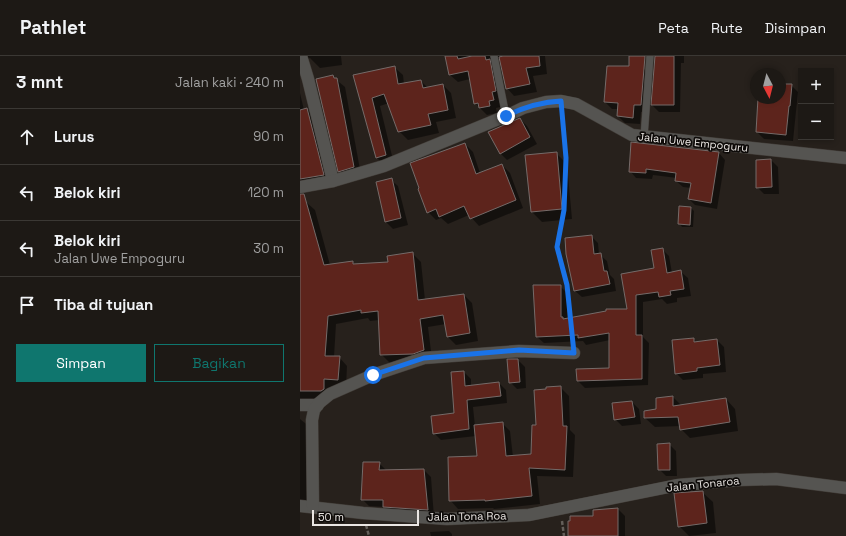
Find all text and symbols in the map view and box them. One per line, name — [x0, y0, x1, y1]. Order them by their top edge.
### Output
text: Pathlet — [20, 15, 86, 40]
text: Peta — [658, 19, 689, 37]
text: Rute — [711, 19, 743, 37]
text: Disimpan — [765, 19, 826, 37]
north arrow — [750, 68, 786, 104]
map controls — [798, 68, 834, 140]
button: + — [798, 68, 834, 104]
text: 3 mnt — [16, 71, 63, 93]
text: Jalan kaki · 240 m — [175, 74, 284, 91]
button: − — [798, 104, 834, 140]
route end — [497, 107, 515, 125]
icon: ahead — [16, 126, 38, 148]
text: Lurus — [54, 127, 94, 146]
text: 90 m — [253, 128, 284, 145]
street label: Jalan Uwe Empoguru — [637, 129, 749, 155]
icon: left — [16, 182, 38, 204]
text: Belok kiri — [54, 183, 120, 202]
text: 120 m — [248, 184, 284, 201]
text: Belok kiri — [54, 231, 120, 250]
icon: left — [16, 238, 38, 260]
text: 30 m — [253, 240, 284, 257]
text: Jalan Uwe Empoguru — [54, 250, 185, 267]
icon: arrive — [16, 294, 38, 316]
text: Tiba di tujuan — [54, 295, 153, 314]
button: Simpan — [16, 344, 146, 382]
button: Bagikan — [154, 344, 284, 382]
route start — [364, 366, 382, 384]
street label: Jalan Tonaroa — [666, 473, 741, 495]
scale bar — [312, 508, 419, 527]
street label: Jalan Tona Roa — [427, 508, 507, 524]
text: 50 m — [318, 510, 344, 524]

